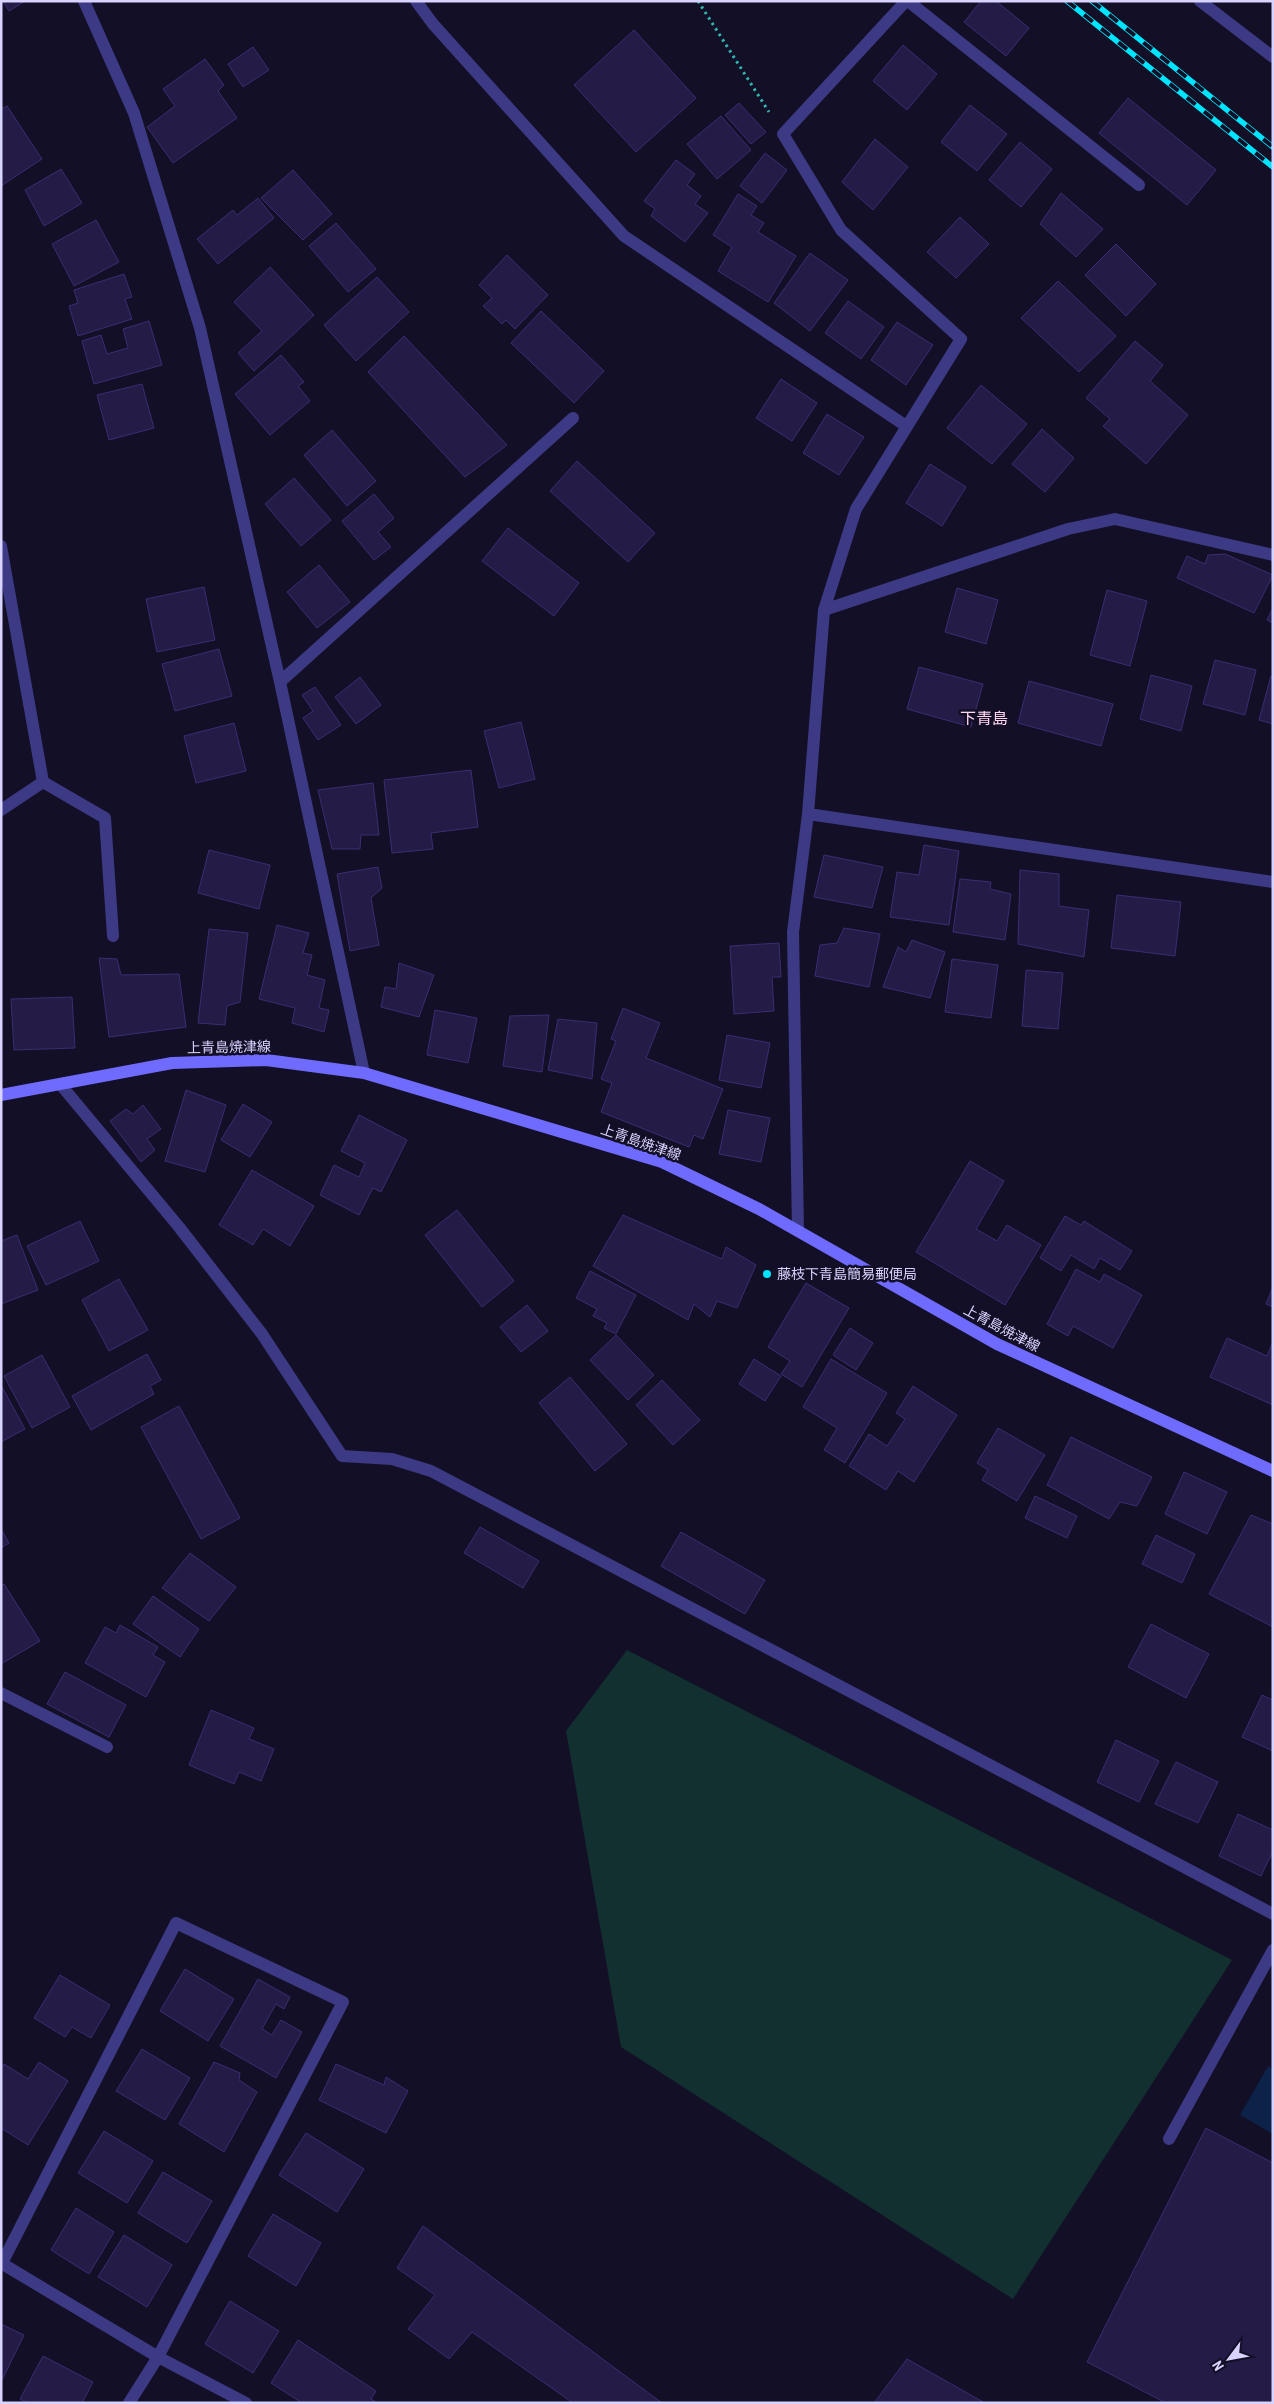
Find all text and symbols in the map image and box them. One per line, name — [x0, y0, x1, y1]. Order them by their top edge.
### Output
district label: 下青島 — [960, 709, 1008, 728]
street label: 上青島焼津線 — [187, 1038, 271, 1056]
street label: 上青島焼津線 — [599, 1121, 683, 1163]
place label: 藤枝下青島簡易郵便局 — [777, 1266, 917, 1282]
marker: 藤枝下青島簡易郵便局 — [761, 1268, 773, 1280]
street label: 上青島焼津線 — [961, 1301, 1043, 1355]
north arrow — [1204, 2334, 1254, 2384]
text: N — [1209, 2358, 1227, 2374]

